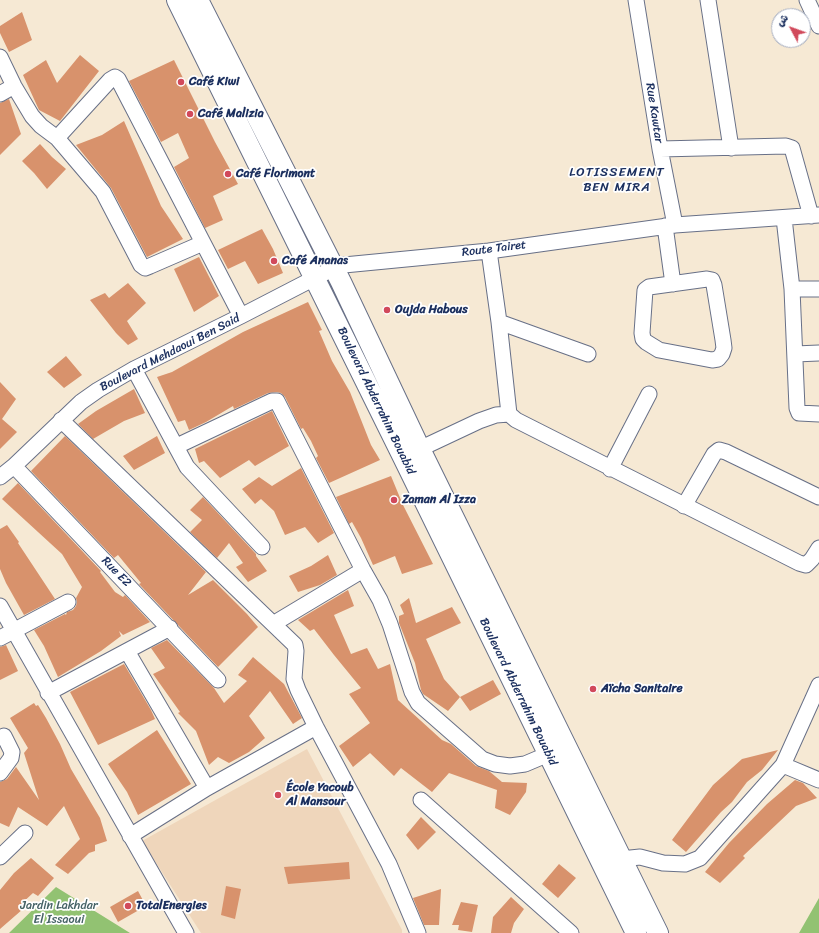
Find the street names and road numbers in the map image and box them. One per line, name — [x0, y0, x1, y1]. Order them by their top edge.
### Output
street label: Rue Kawtar — [642, 82, 666, 144]
street label: Route Tairet — [461, 238, 527, 260]
street label: Boulevard Mehdaoui Ben Said — [98, 311, 242, 395]
street label: Boulevard Abderrahim Bouabid — [334, 325, 418, 477]
street label: Rue E2 — [98, 554, 134, 590]
street label: Boulevard Abderrahim Bouabid — [476, 616, 560, 768]

